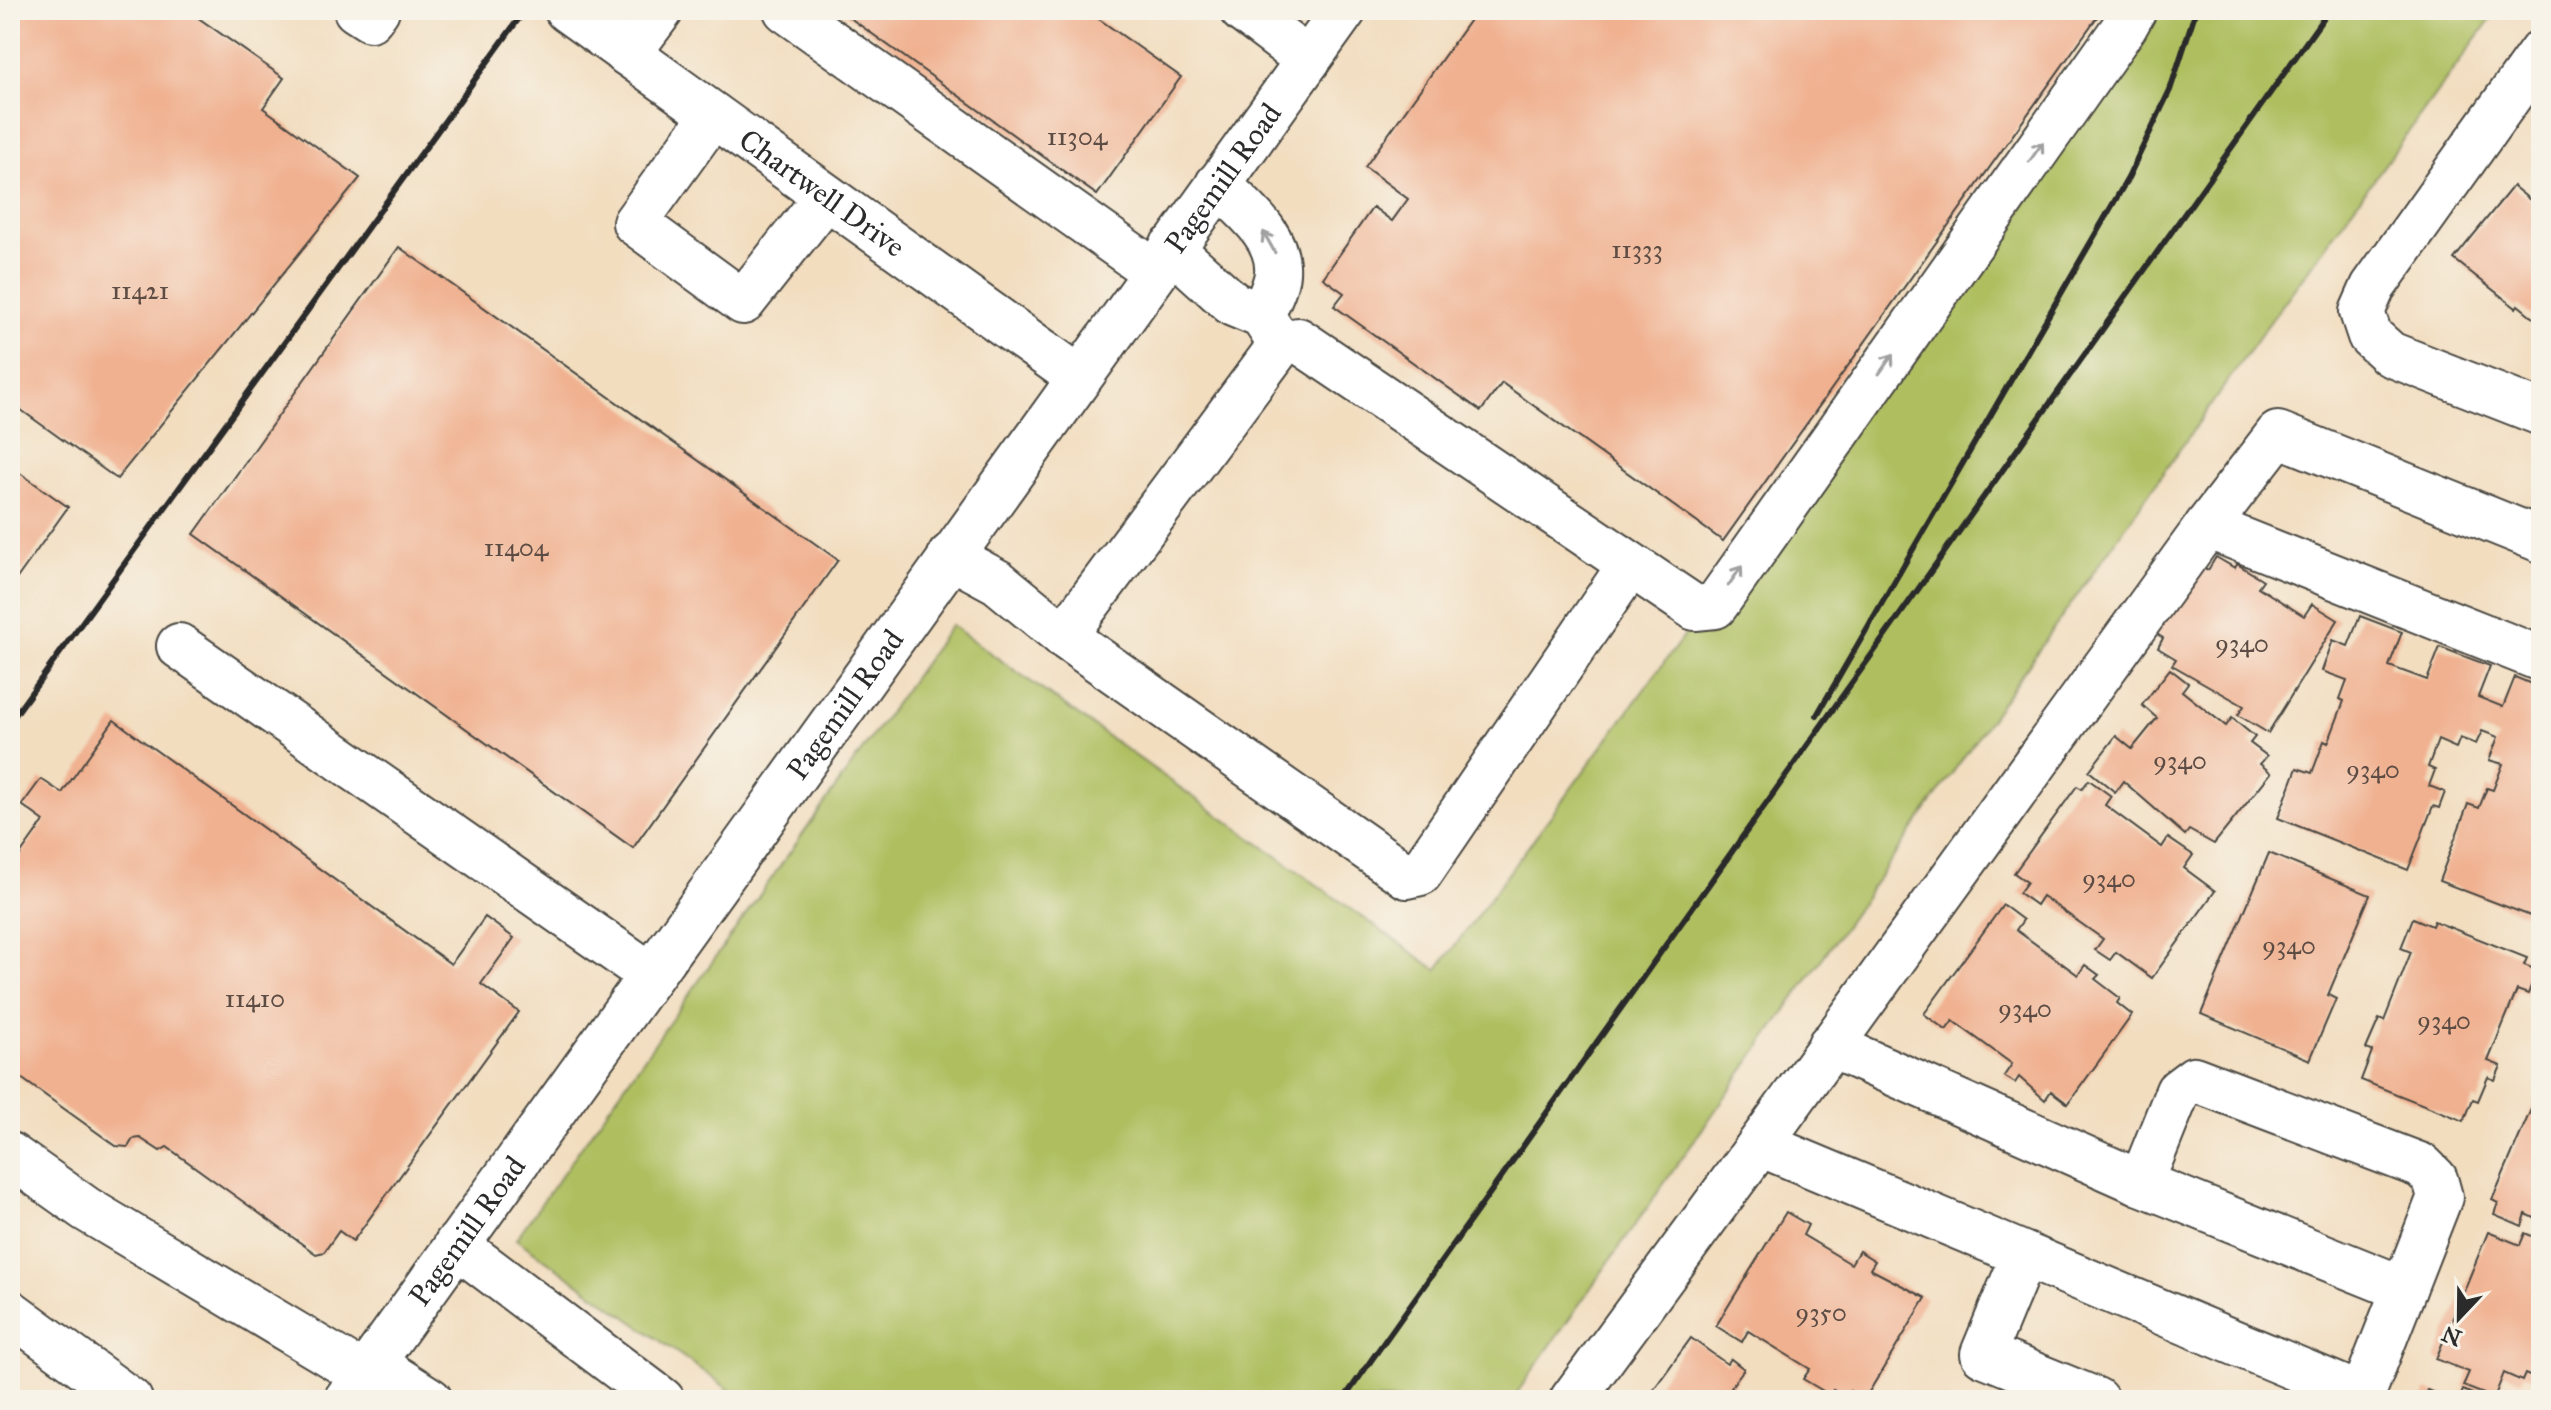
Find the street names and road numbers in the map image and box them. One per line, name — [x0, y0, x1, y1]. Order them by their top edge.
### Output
street label: Pagemill Road — [1157, 96, 1289, 260]
street label: Chartwell Drive — [732, 121, 912, 265]
street label: Pagemill Road — [779, 623, 911, 787]
street label: Pagemill Road — [401, 1149, 533, 1313]

